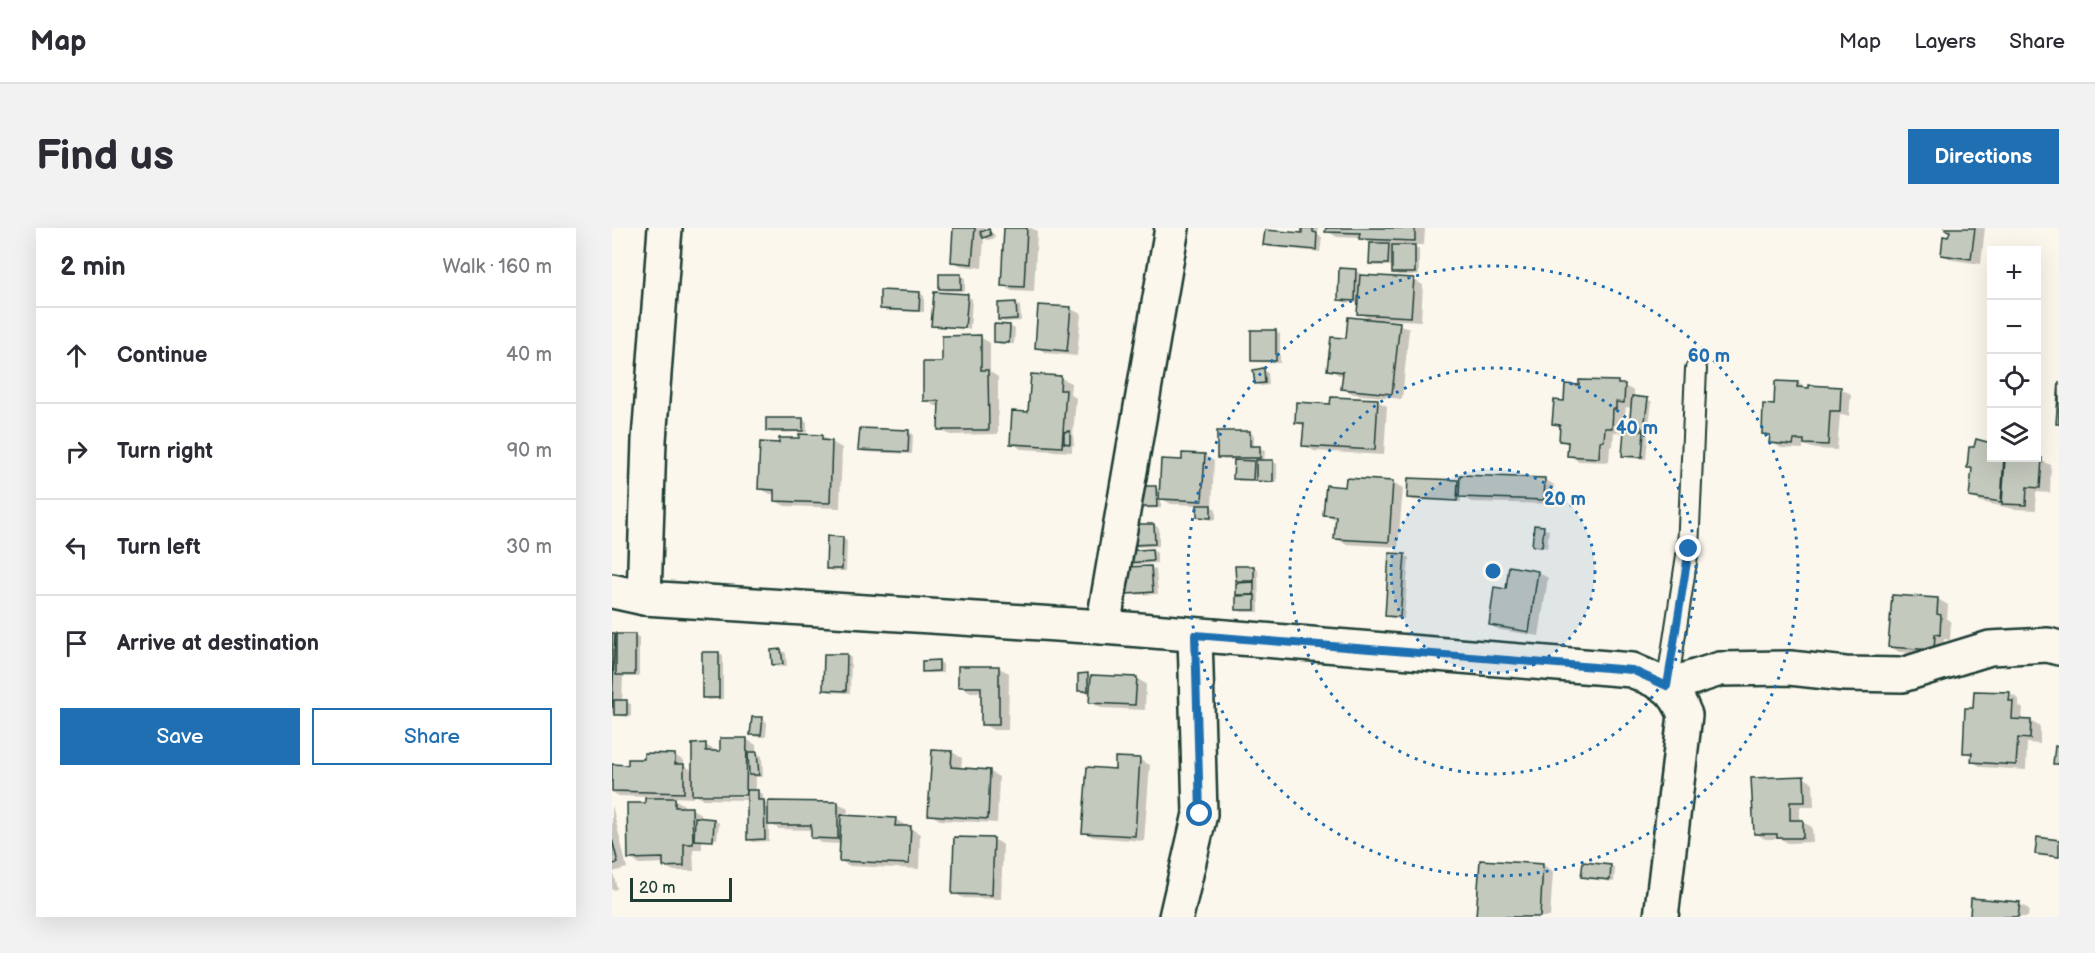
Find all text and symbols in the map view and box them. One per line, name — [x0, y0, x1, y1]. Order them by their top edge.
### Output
text: Map — [30, 25, 86, 58]
text: Map — [1839, 29, 1881, 54]
text: Layers — [1914, 29, 1976, 54]
text: Share — [2009, 29, 2065, 54]
button: Directions — [1908, 129, 2059, 184]
text: Find us — [36, 131, 174, 182]
map controls — [1987, 246, 2041, 462]
button: + — [1987, 246, 2041, 300]
text: 2 min — [60, 252, 126, 283]
text: Walk · 160 m — [443, 255, 552, 279]
button: − — [1987, 300, 2041, 354]
icon: ahead — [60, 339, 93, 372]
text: Continue — [117, 342, 207, 369]
text: 40 m — [506, 343, 552, 367]
text: 60 m — [1688, 346, 1730, 367]
button: locate — [1987, 354, 2041, 408]
button: layers — [1987, 408, 2041, 462]
text: 40 m — [1616, 418, 1658, 439]
icon: right — [60, 435, 93, 468]
text: Turn right — [117, 438, 213, 465]
text: 90 m — [507, 439, 552, 463]
text: 20 m — [1544, 489, 1586, 510]
icon: left — [60, 531, 93, 564]
text: Turn left — [117, 534, 201, 561]
text: 30 m — [506, 535, 552, 559]
route end — [1675, 535, 1701, 561]
centre of rings — [1483, 561, 1503, 581]
icon: arrive — [60, 627, 93, 660]
text: Arrive at destination — [117, 630, 319, 657]
button: Save — [60, 708, 300, 765]
button: Share — [312, 708, 552, 765]
route start — [1186, 800, 1212, 826]
scale bar — [630, 875, 732, 902]
text: 20 m — [639, 879, 675, 898]

